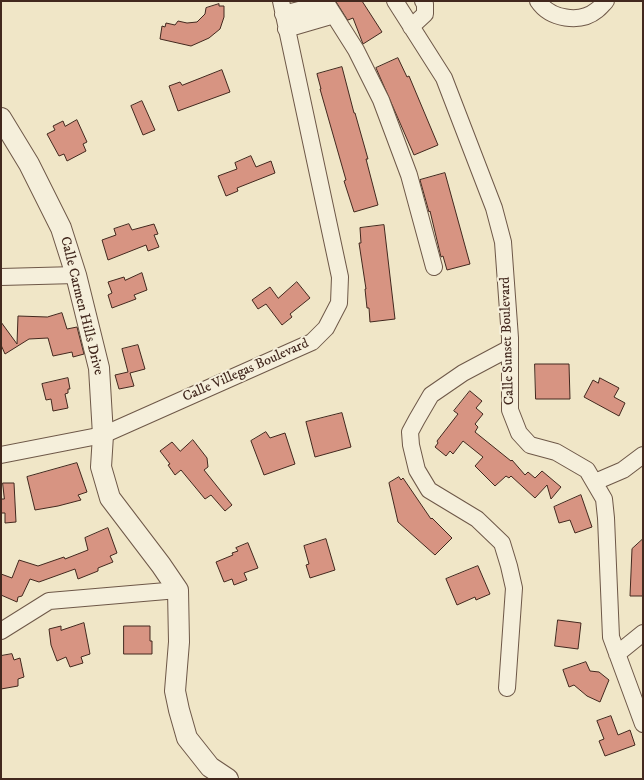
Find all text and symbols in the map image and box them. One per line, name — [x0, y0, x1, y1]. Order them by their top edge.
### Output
street label: Calle Carmen Hills Drive — [56, 235, 106, 377]
street label: Calle Sunset Boulevard — [497, 277, 519, 405]
street label: Calle Villegas Boulevard — [180, 336, 312, 406]

